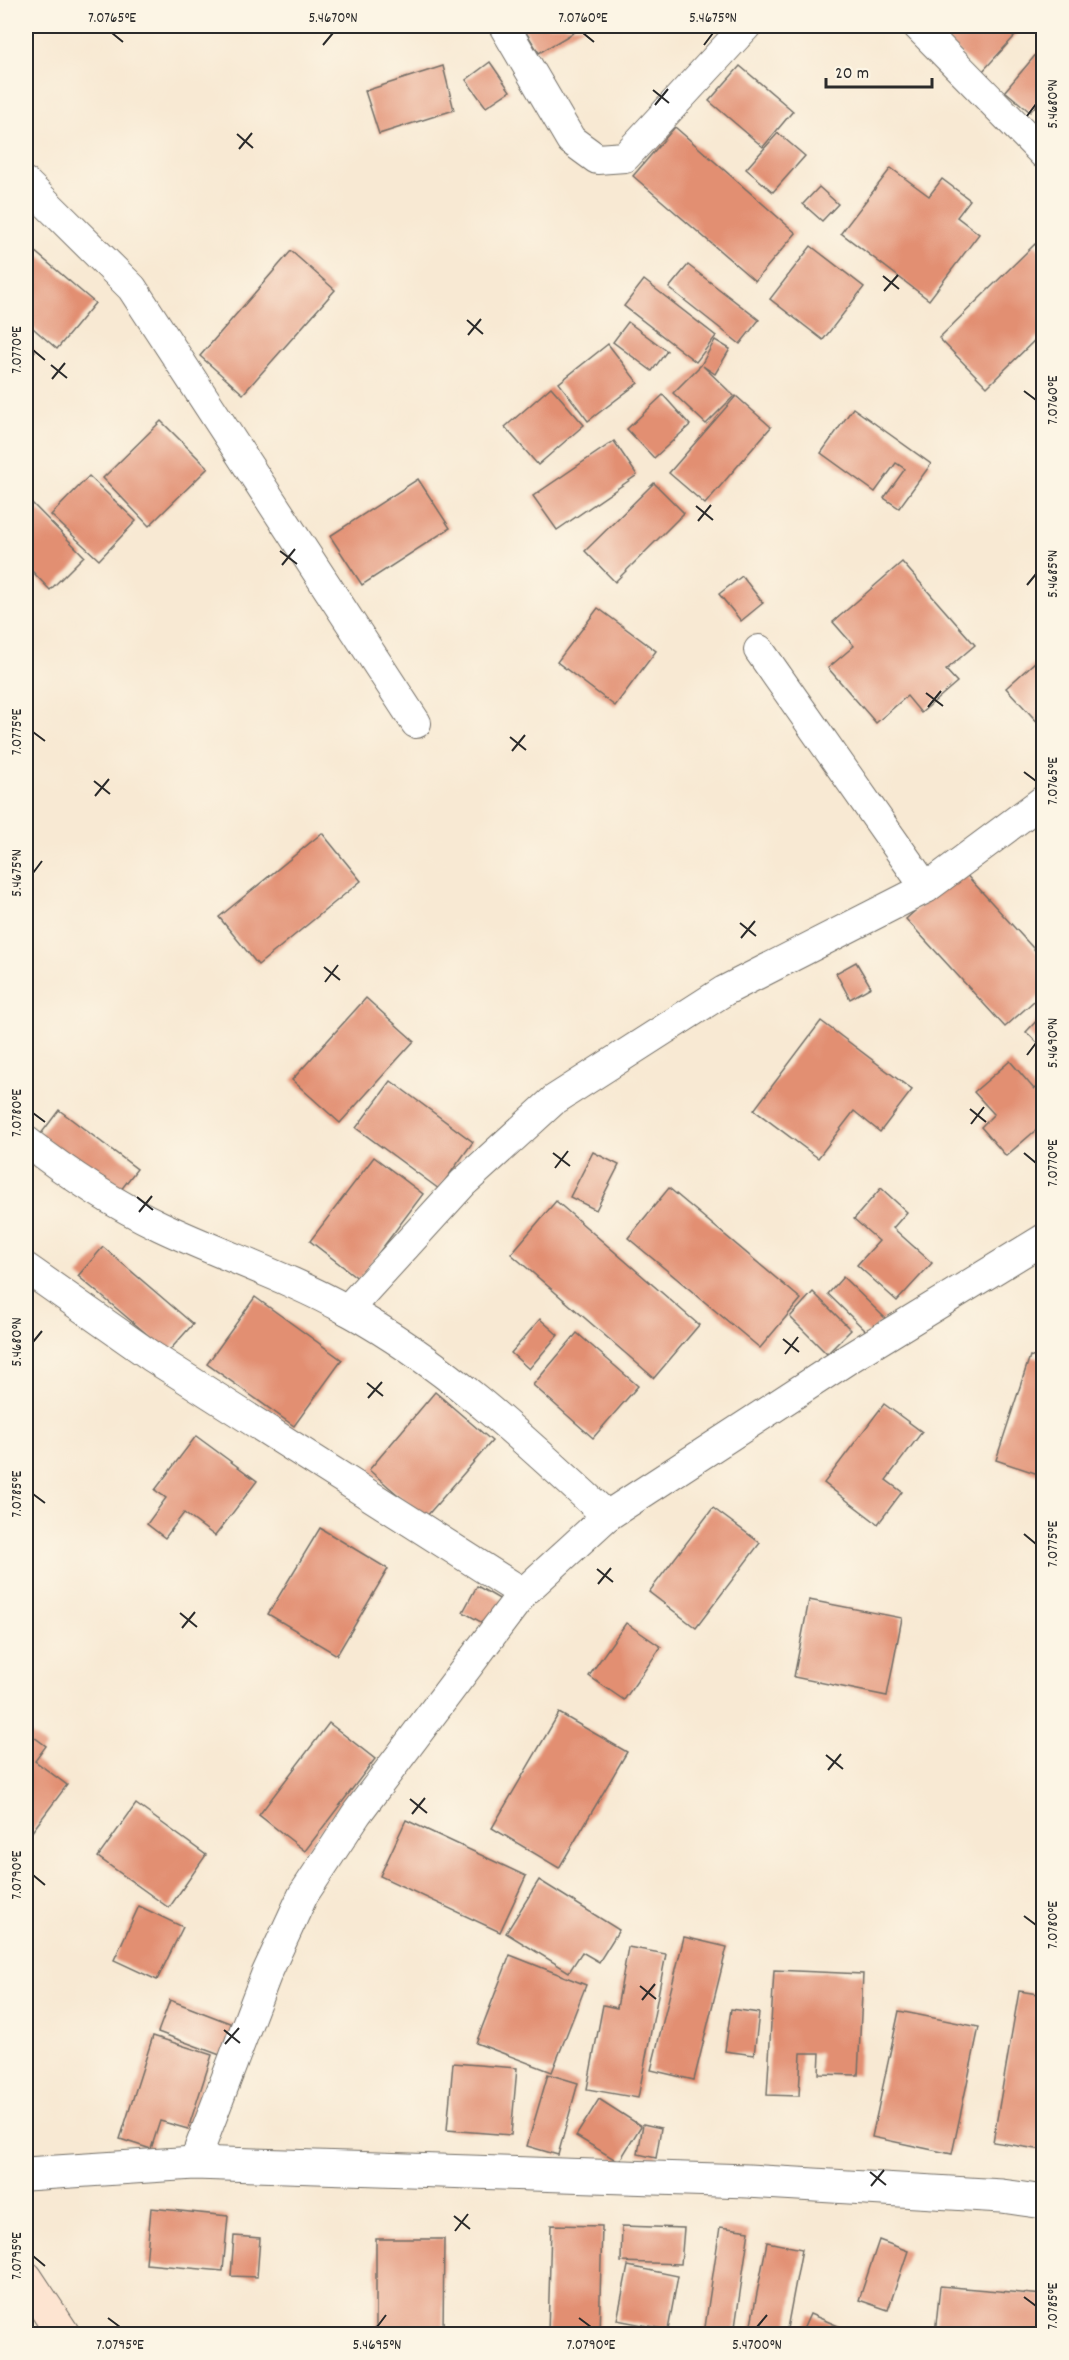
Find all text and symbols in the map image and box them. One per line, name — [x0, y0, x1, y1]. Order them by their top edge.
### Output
text: 7.0765°E — [88, 8, 136, 30]
text: 5.4670°N — [308, 8, 358, 30]
text: 7.0760°E — [558, 8, 608, 30]
text: 5.4675°N — [689, 8, 737, 30]
scale bar — [826, 51, 932, 89]
text: 20 m — [835, 62, 869, 87]
text: 5.4680°N — [1043, 79, 1065, 129]
text: 7.0770°E — [7, 326, 29, 374]
text: 7.0760°E — [1043, 375, 1065, 425]
text: 5.4685°N — [1043, 550, 1065, 598]
text: 7.0775°E — [7, 709, 29, 755]
text: 7.0765°E — [1043, 757, 1065, 805]
text: 5.4675°N — [7, 849, 29, 897]
text: 5.4690°N — [1043, 1018, 1065, 1068]
text: 7.0780°E — [7, 1089, 29, 1137]
text: 7.0770°E — [1043, 1139, 1065, 1187]
text: 5.4680°N — [7, 1317, 29, 1367]
text: 7.0785°E — [7, 1470, 29, 1517]
text: 7.0775°E — [1043, 1521, 1065, 1567]
text: 7.0790°E — [7, 1850, 29, 1899]
text: 7.0780°E — [1043, 1901, 1065, 1949]
text: 7.0795°E — [7, 2232, 29, 2280]
text: 7.0785°E — [1043, 2282, 1065, 2329]
text: 7.0795°E — [96, 2335, 144, 2357]
text: 5.4695°N — [352, 2335, 402, 2357]
text: 7.0790°E — [567, 2335, 616, 2357]
text: 5.4700°N — [732, 2335, 782, 2357]

